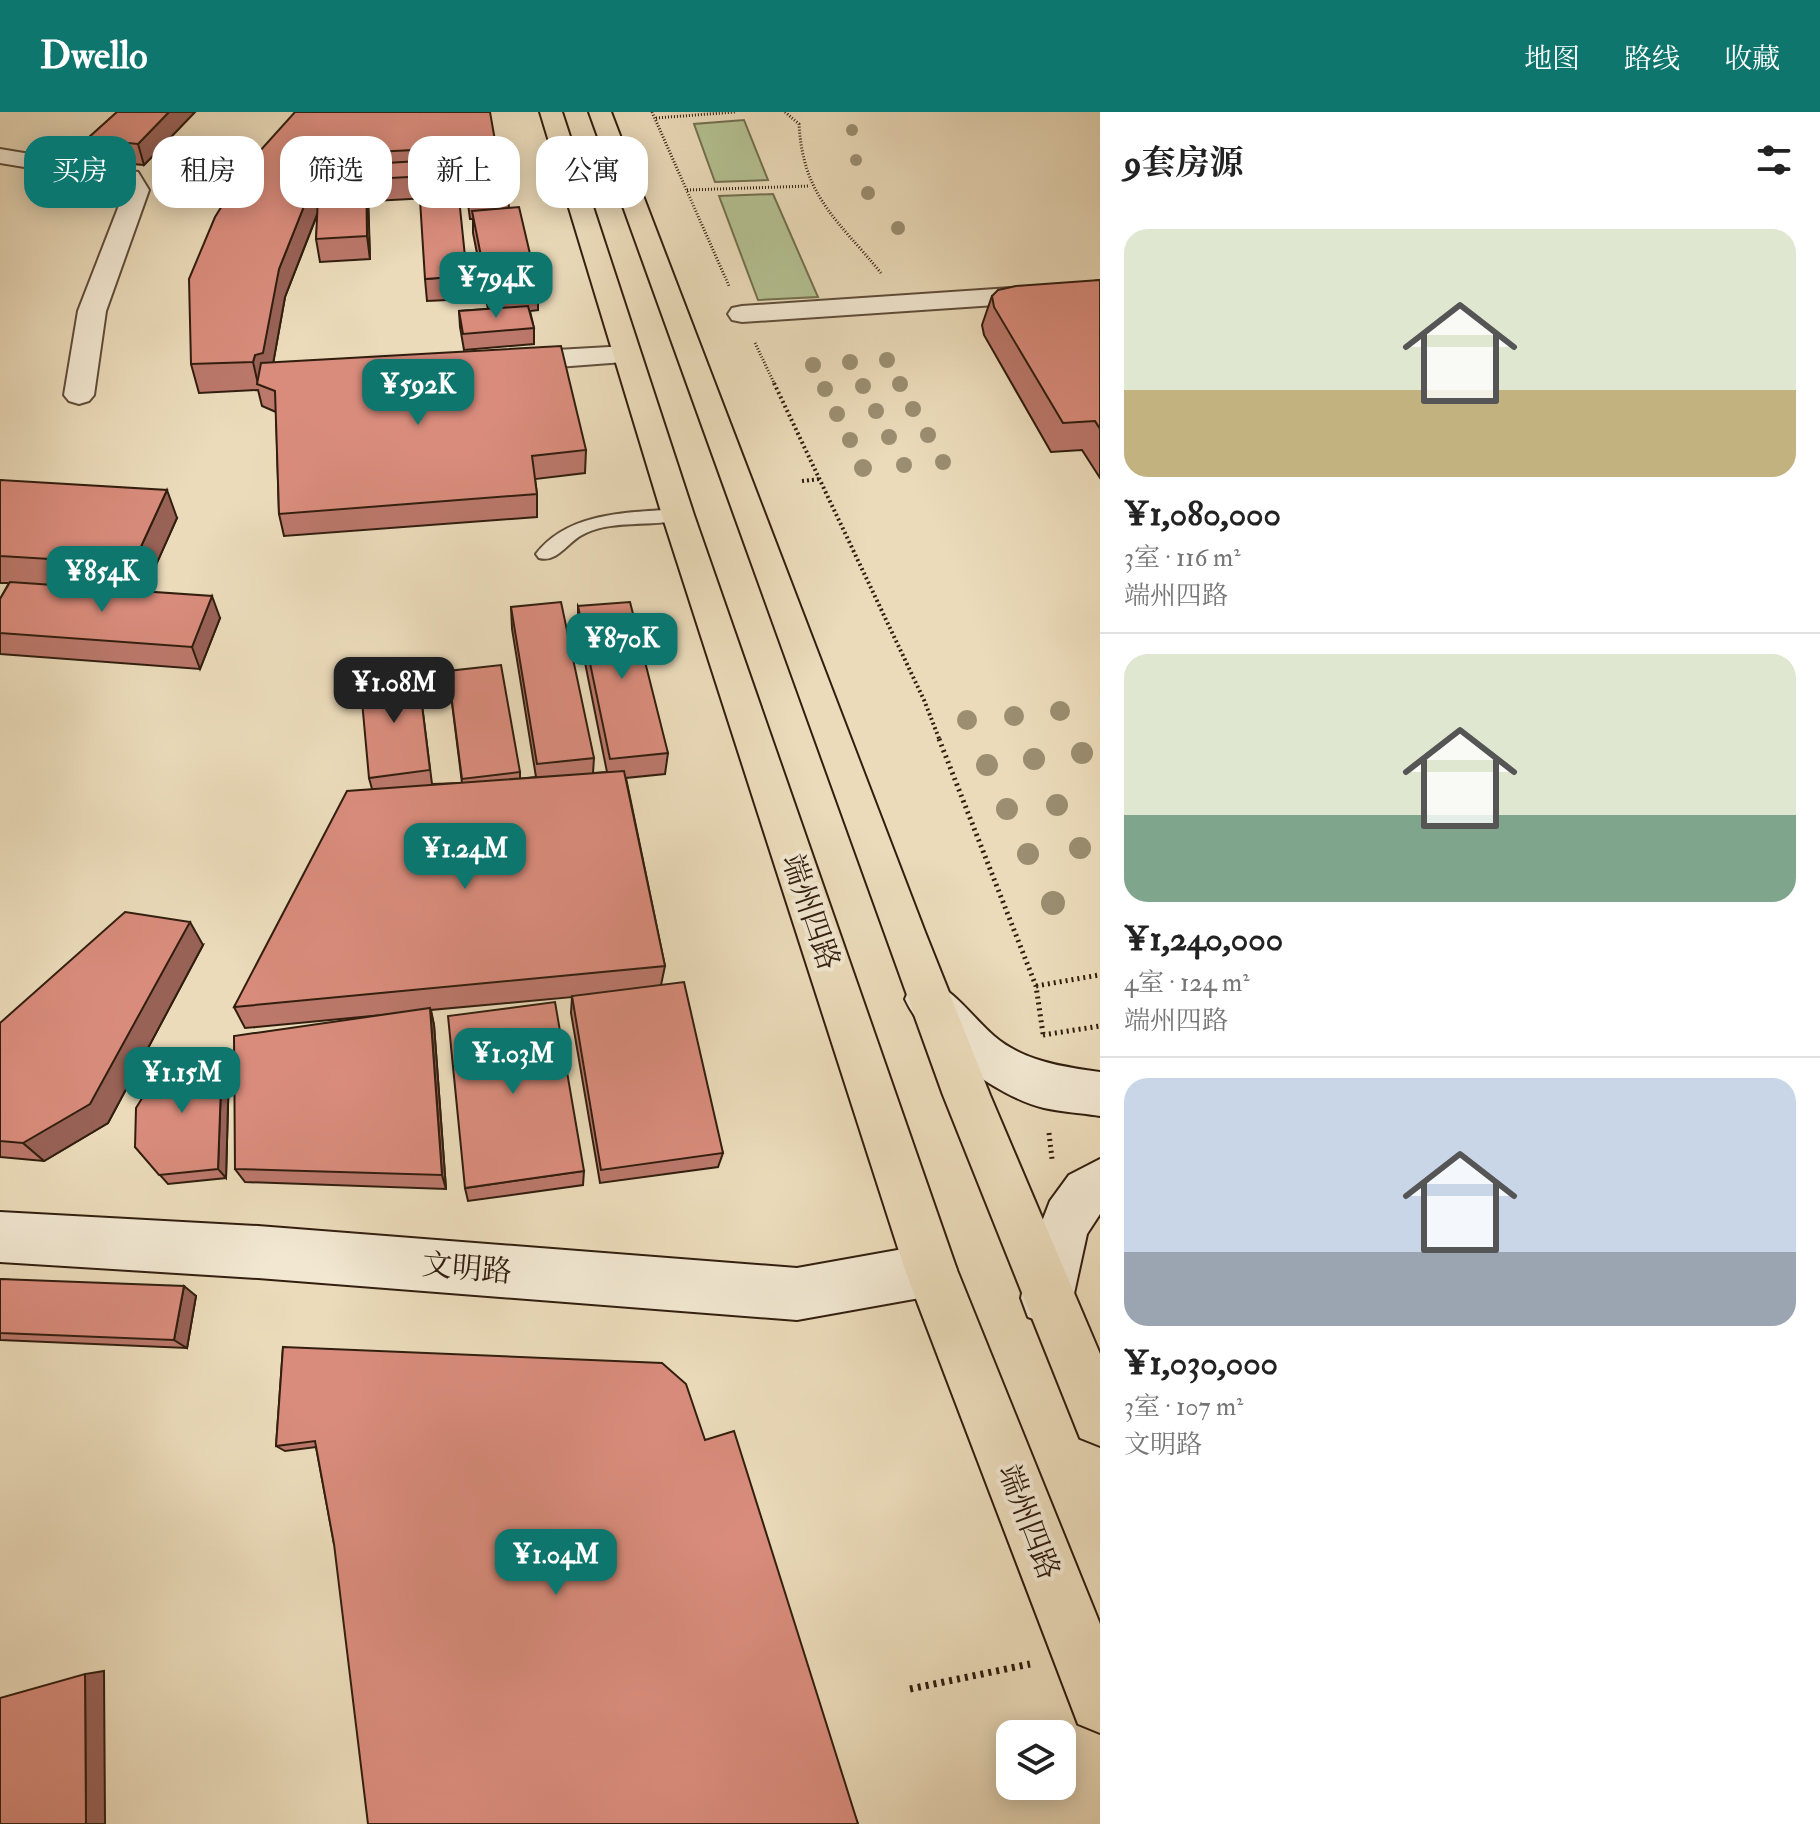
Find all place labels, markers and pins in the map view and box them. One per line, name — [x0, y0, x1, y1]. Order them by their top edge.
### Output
pin: ¥794K — [440, 252, 552, 320]
pin: ¥592K — [362, 359, 474, 427]
pin: ¥854K — [46, 546, 158, 614]
pin: ¥870K — [566, 613, 678, 681]
pin: ¥1.08M — [329, 657, 459, 725]
pin: ¥1.24M — [400, 823, 530, 891]
pin: ¥1.03M — [448, 1028, 578, 1096]
pin: ¥1.15M — [117, 1047, 247, 1115]
pin: ¥1.04M — [491, 1529, 621, 1597]

